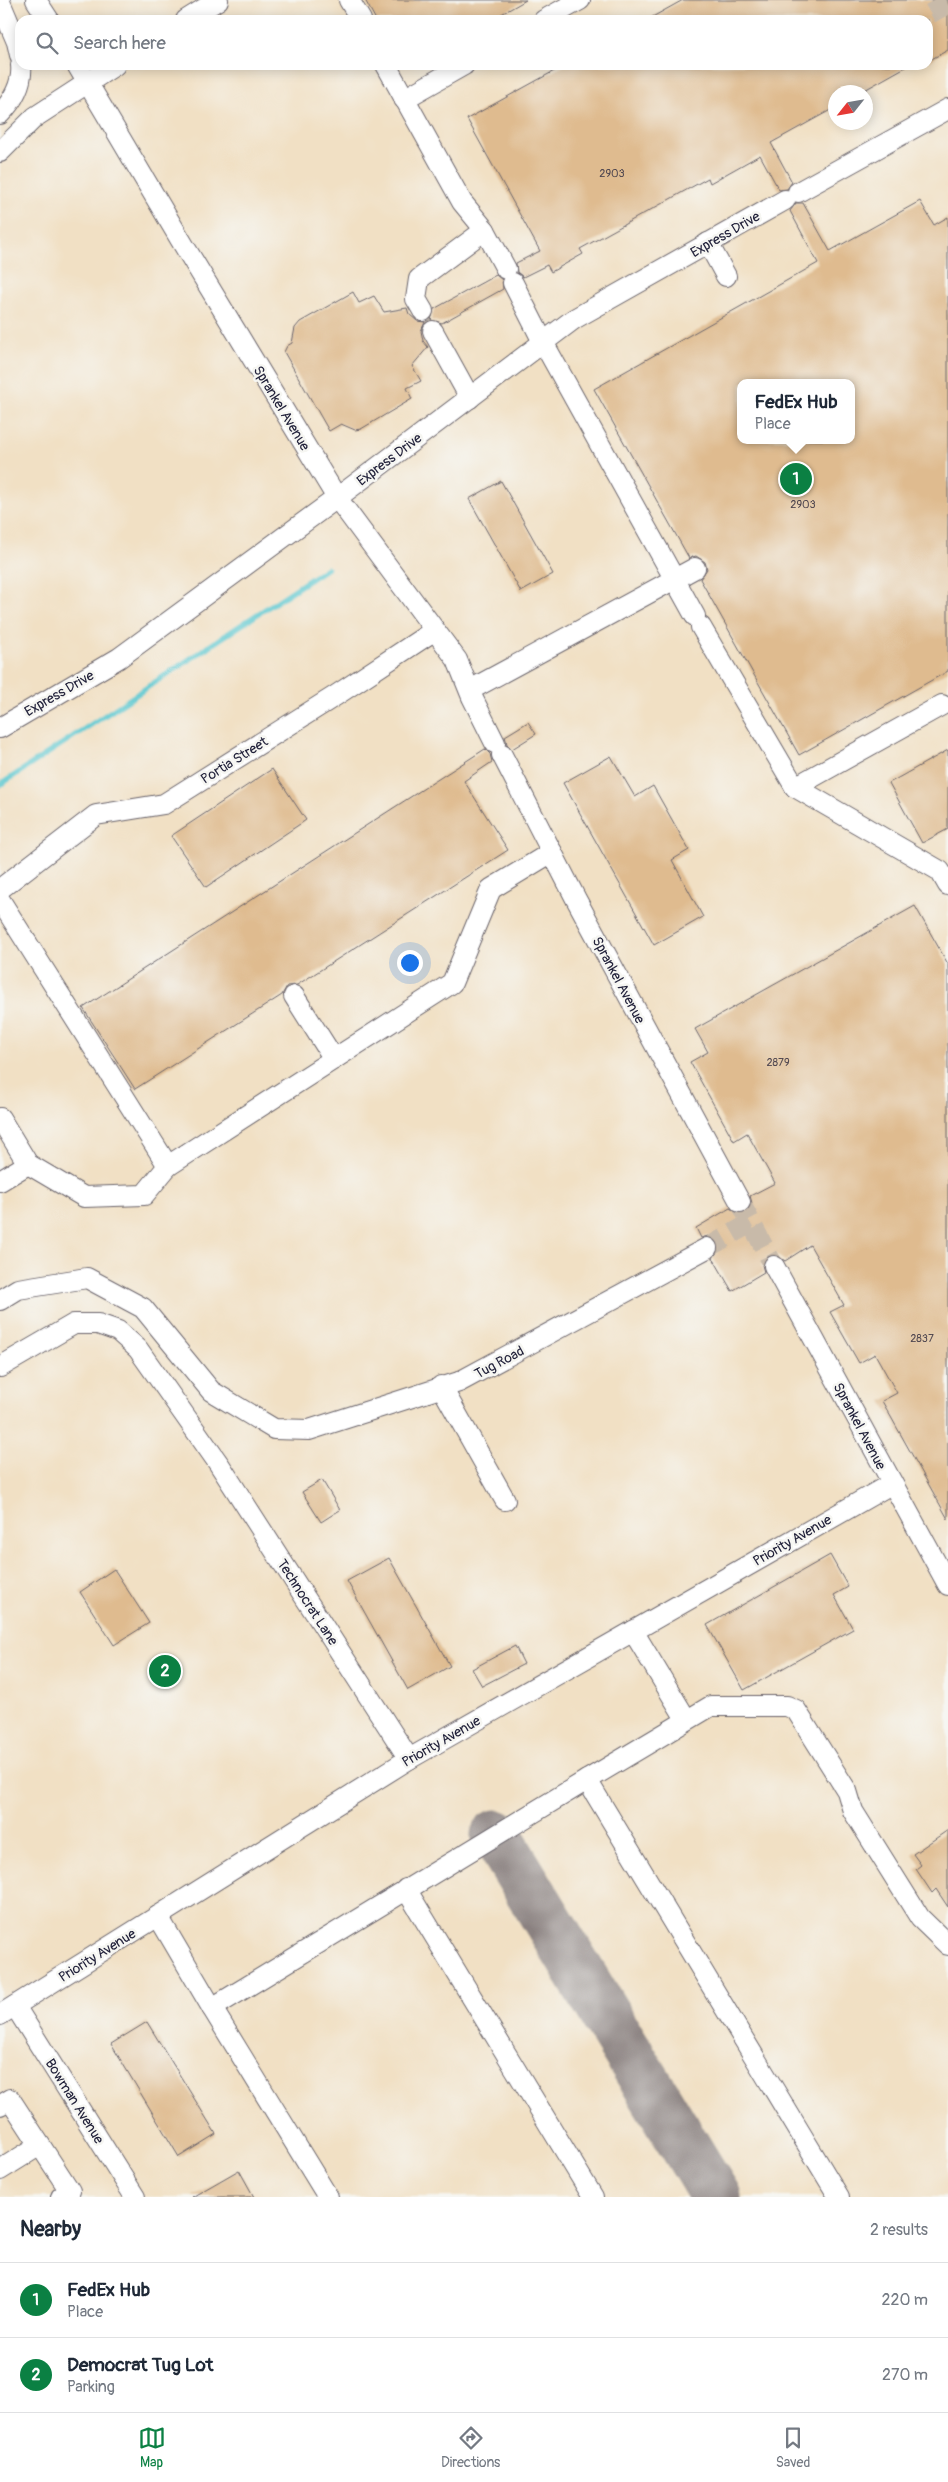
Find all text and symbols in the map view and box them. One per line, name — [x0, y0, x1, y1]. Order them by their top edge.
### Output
search box — [15, 15, 933, 70]
icon: search — [33, 29, 61, 57]
text: Search here — [73, 31, 166, 55]
north arrow — [828, 85, 873, 130]
house number: 2903 — [599, 167, 625, 180]
street label: Express Drive — [688, 208, 763, 261]
street label: Sprankel Avenue — [250, 363, 314, 454]
popup — [737, 379, 855, 444]
text: FedEx Hub — [754, 390, 838, 414]
text: Place — [754, 414, 791, 434]
street label: Express Drive — [353, 429, 425, 489]
pin: 1 — [780, 460, 812, 498]
house number: 2903 — [790, 498, 816, 511]
street label: Express Drive — [22, 667, 97, 720]
street label: Portia Street — [198, 733, 271, 788]
street label: Sprankel Avenue — [589, 934, 649, 1027]
your location — [397, 950, 423, 976]
house number: 2879 — [766, 1056, 790, 1069]
house number: 2837 — [910, 1332, 934, 1345]
street label: Tug Road — [472, 1342, 527, 1382]
street label: Sprankel Avenue — [830, 1380, 890, 1473]
street label: Priority Avenue — [750, 1511, 835, 1570]
street label: Technocrat Lane — [274, 1556, 342, 1648]
pin: 2 — [149, 1652, 181, 1690]
street label: Priority Avenue — [399, 1712, 484, 1771]
street label: Priority Avenue — [56, 1925, 139, 1986]
street label: Bowman Avenue — [42, 2056, 108, 2147]
text: Nearby — [20, 2216, 81, 2243]
text: 2 results — [870, 2220, 928, 2240]
text: FedEx Hub — [67, 2278, 150, 2302]
text: 1 — [33, 2290, 39, 2310]
text: 220 m — [882, 2290, 928, 2310]
text: Place — [67, 2302, 103, 2322]
text: Democrat Tug Lot — [67, 2353, 213, 2377]
text: 2 — [32, 2365, 40, 2385]
text: 270 m — [882, 2365, 928, 2385]
text: Parking — [67, 2377, 115, 2397]
tab: Map — [138, 2424, 166, 2471]
tab: Directions — [441, 2424, 500, 2471]
tab: Saved — [776, 2424, 810, 2471]

